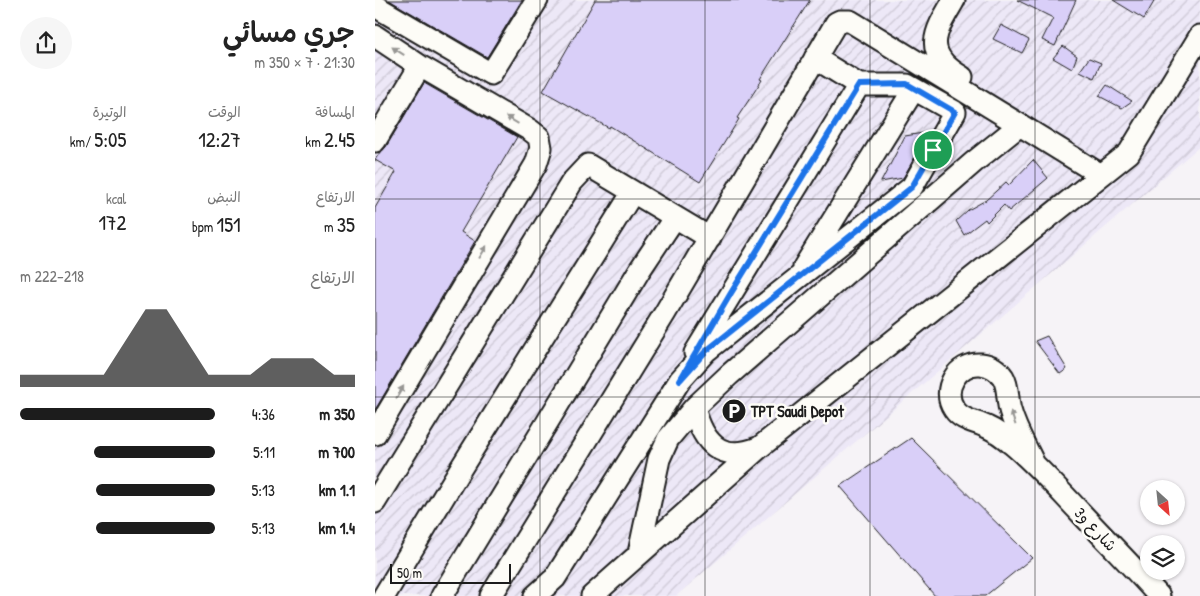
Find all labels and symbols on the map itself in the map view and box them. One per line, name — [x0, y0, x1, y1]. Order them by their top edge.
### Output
one-way arrow — [391, 46, 404, 56]
one-way arrow — [506, 116, 519, 125]
pin — [912, 129, 954, 171]
one-way arrow — [479, 246, 488, 259]
one-way arrow — [396, 384, 404, 399]
parking icon: TPT Saudi Depot — [721, 398, 747, 424]
place label: TPT Saudi Depot — [750, 400, 844, 423]
one-way arrow — [1009, 410, 1017, 425]
north arrow — [1140, 480, 1185, 525]
street label: شارع و3 — [1069, 502, 1122, 557]
scale bar — [390, 561, 511, 584]

